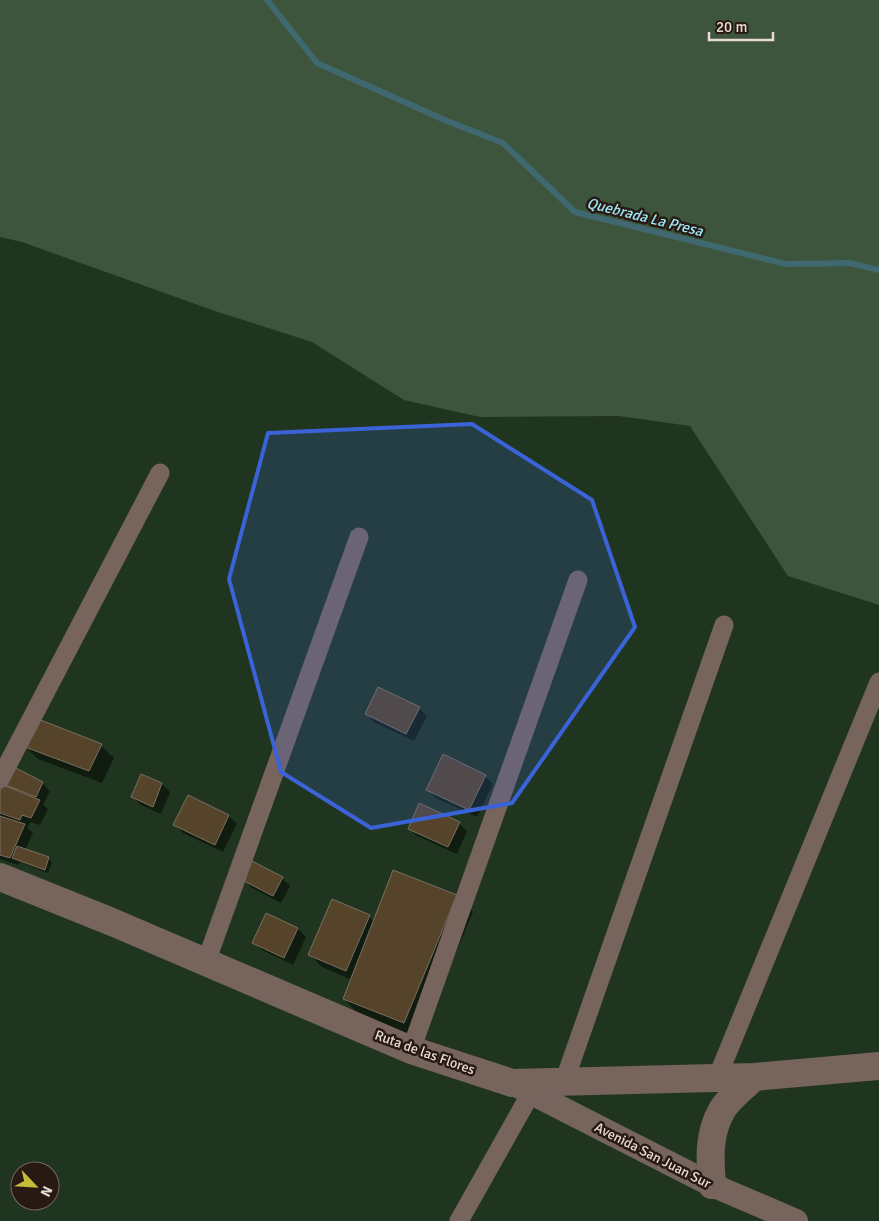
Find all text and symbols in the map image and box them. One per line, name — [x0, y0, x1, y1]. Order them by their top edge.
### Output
scale bar — [709, 10, 773, 42]
text: 20 m — [716, 18, 747, 36]
water label: Quebrada La Presa — [585, 194, 705, 240]
street label: Ruta de las Flores — [372, 1026, 477, 1078]
street label: Avenida San Juan Sur — [592, 1119, 715, 1193]
north arrow — [10, 1161, 60, 1211]
text: N — [37, 1183, 56, 1199]

